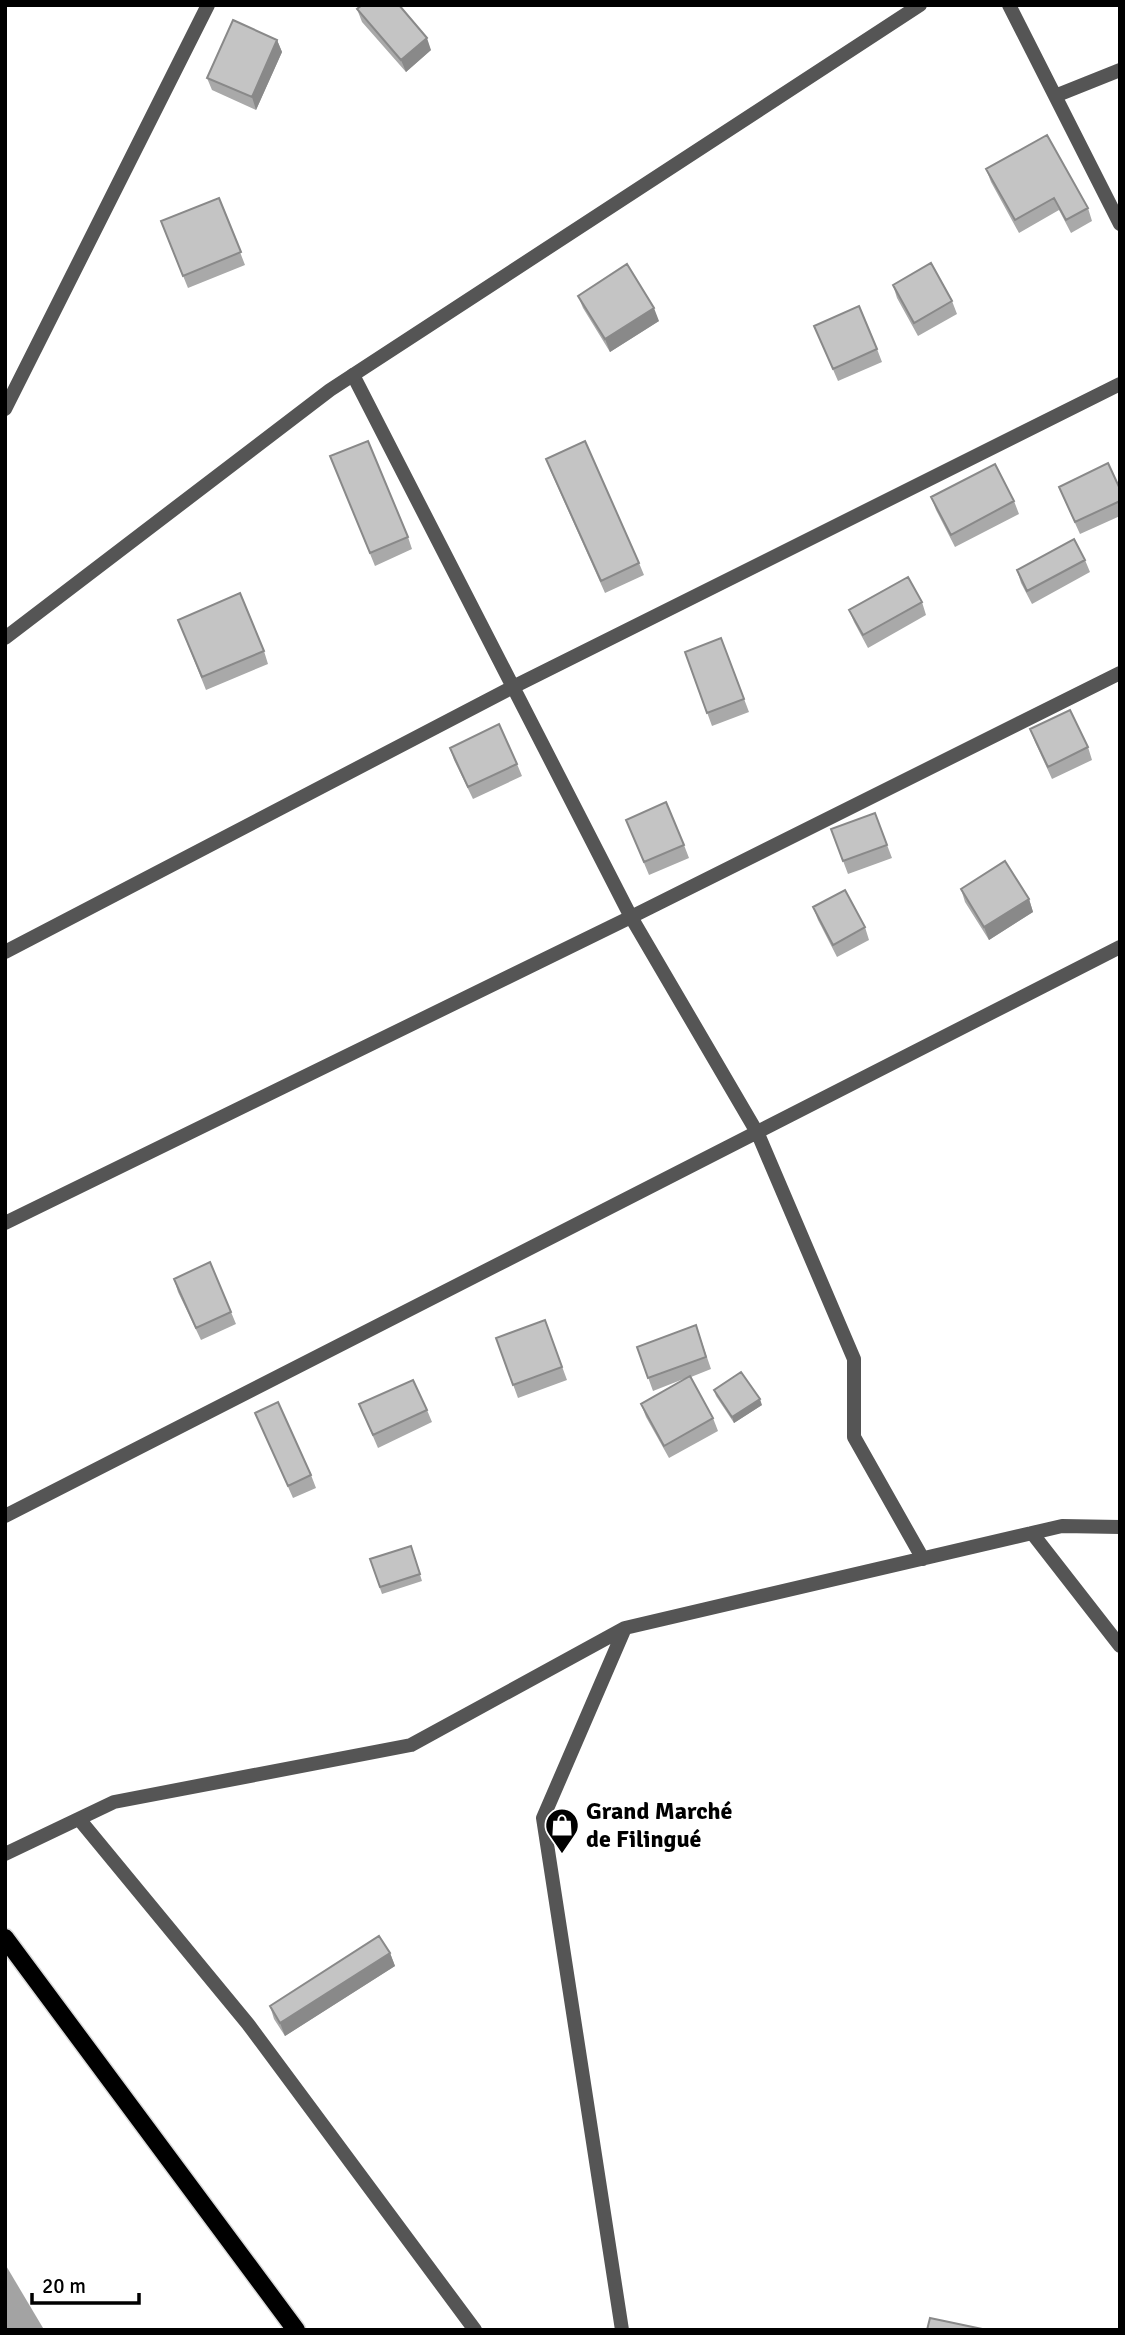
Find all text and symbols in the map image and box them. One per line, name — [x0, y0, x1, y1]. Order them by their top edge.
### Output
place label: Grand Marché de Filingué — [586, 1796, 733, 1854]
shop icon: Grand Marché de Filingué — [543, 1806, 581, 1855]
scale bar — [32, 2262, 138, 2306]
text: 20 m — [42, 2273, 86, 2299]

